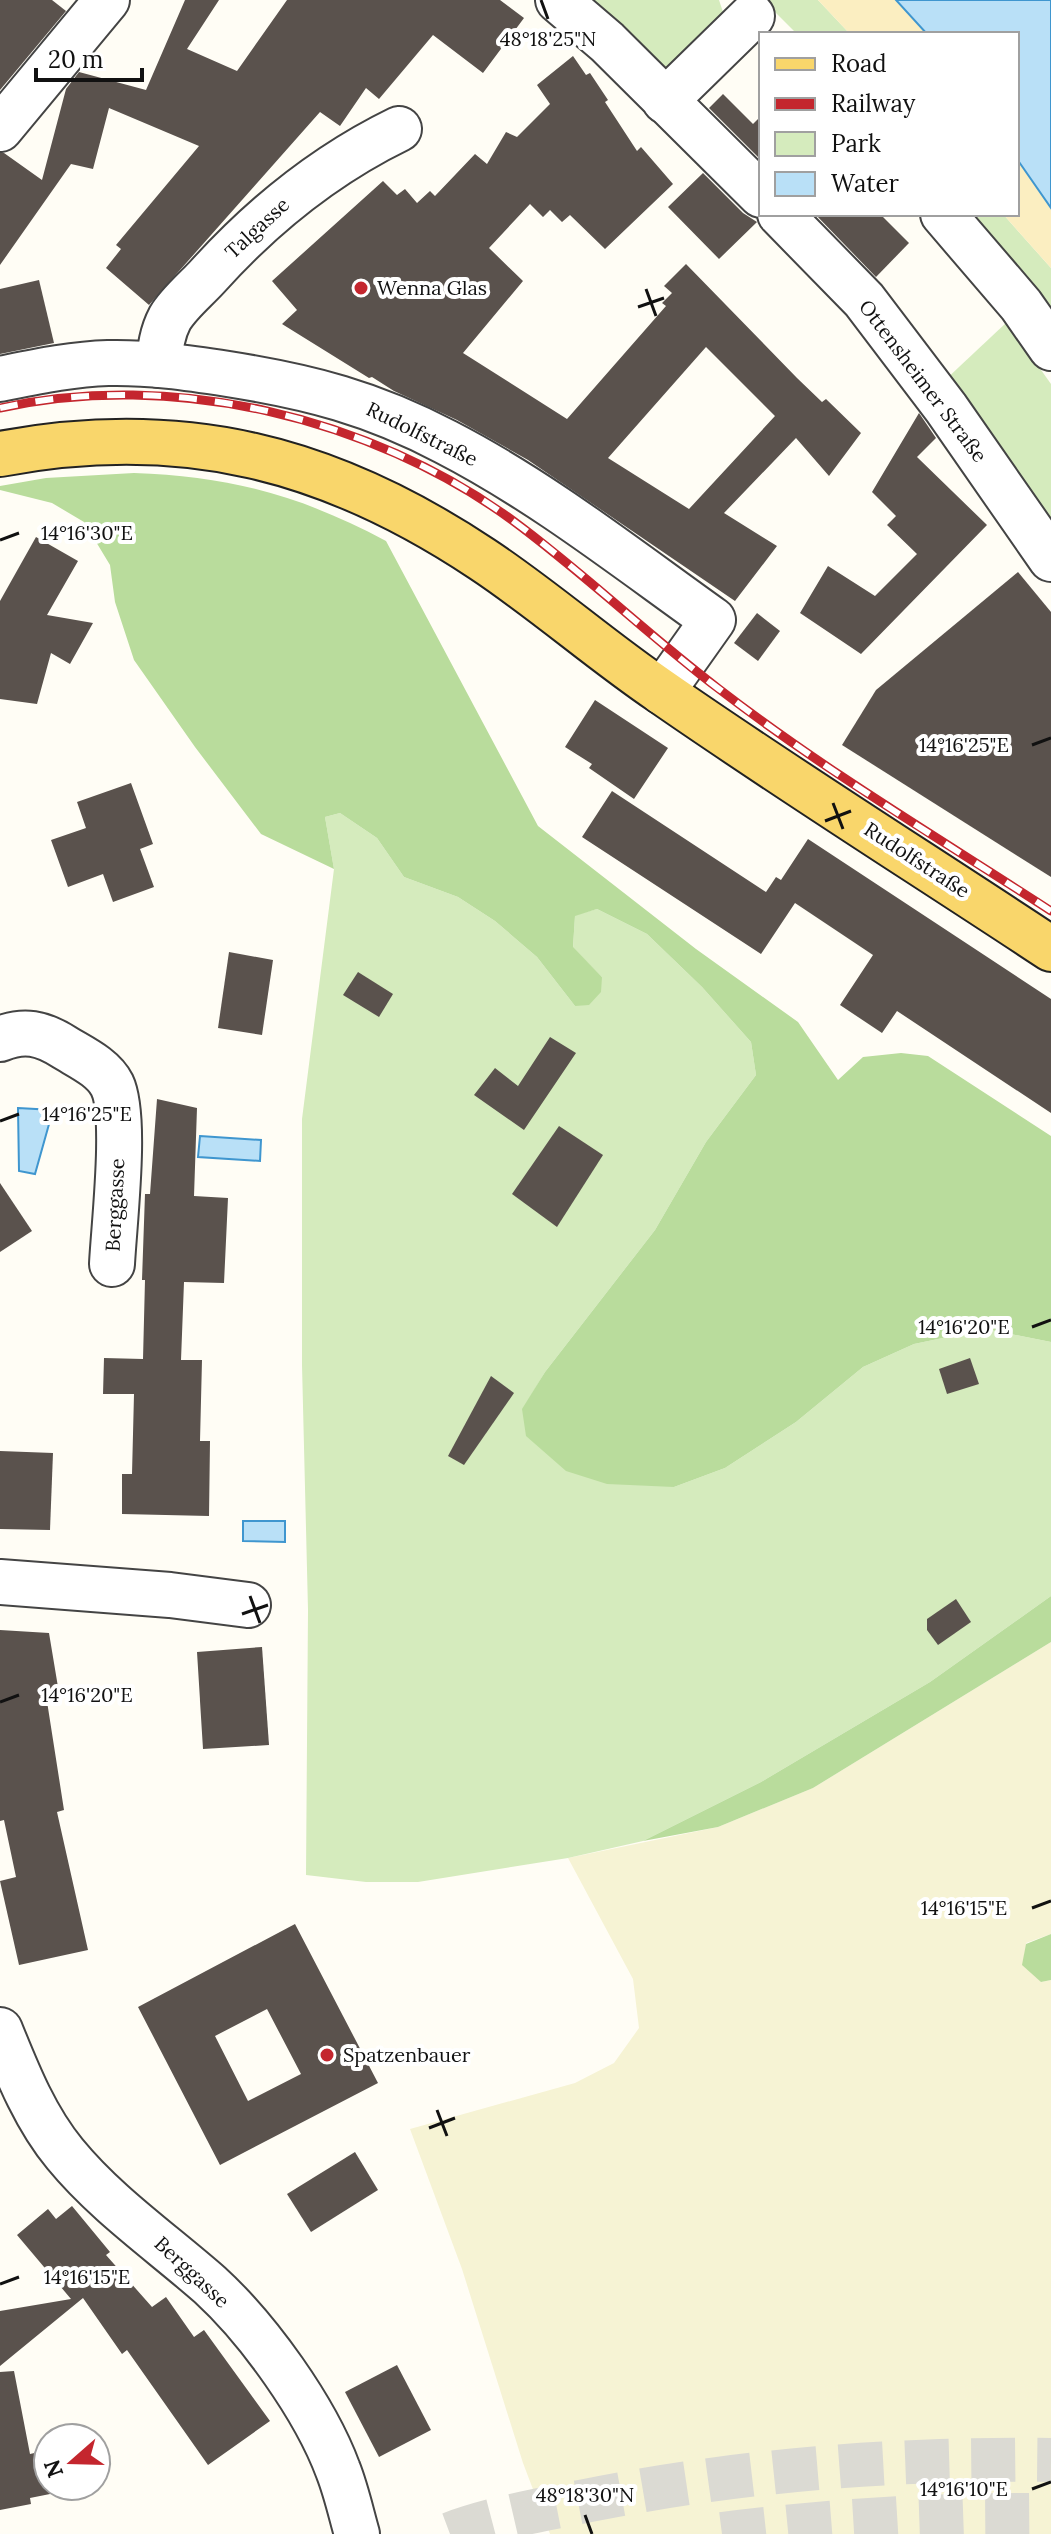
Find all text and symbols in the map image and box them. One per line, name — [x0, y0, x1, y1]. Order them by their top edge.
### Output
text: 48°18'25"N — [500, 26, 596, 51]
scale bar — [36, 32, 142, 82]
legend — [759, 32, 1019, 216]
text: 20 m — [48, 44, 104, 75]
text: Road — [831, 48, 887, 79]
text: Railway — [831, 88, 916, 119]
text: Park — [831, 128, 881, 159]
text: Water — [831, 168, 899, 199]
street label: Talgasse — [219, 192, 294, 264]
place label: Wenna Glas — [377, 275, 487, 300]
marker: Wenna Glas — [352, 279, 370, 297]
street label: Ottensheimer Straße — [854, 294, 993, 467]
street label: Rudolfstraße — [363, 396, 482, 471]
text: 14°16'30"E — [41, 520, 133, 545]
text: 14°16'25"E — [919, 732, 1009, 757]
street label: Rudolfstraße — [860, 816, 975, 903]
text: 14°16'25"E — [42, 1101, 132, 1126]
street label: Berggasse — [100, 1157, 129, 1252]
text: 14°16'20"E — [918, 1314, 1010, 1339]
text: 14°16'20"E — [41, 1682, 133, 1707]
text: 14°16'15"E — [921, 1895, 1007, 1920]
place label: Spatzenbauer — [343, 2042, 471, 2067]
marker: Spatzenbauer — [318, 2046, 336, 2064]
street label: Berggasse — [150, 2231, 235, 2313]
text: 14°16'15"E — [44, 2264, 130, 2289]
north arrow — [32, 2422, 112, 2502]
text: N — [37, 2456, 69, 2482]
text: 14°16'10"E — [920, 2476, 1008, 2501]
text: 48°18'30"N — [536, 2482, 634, 2507]

